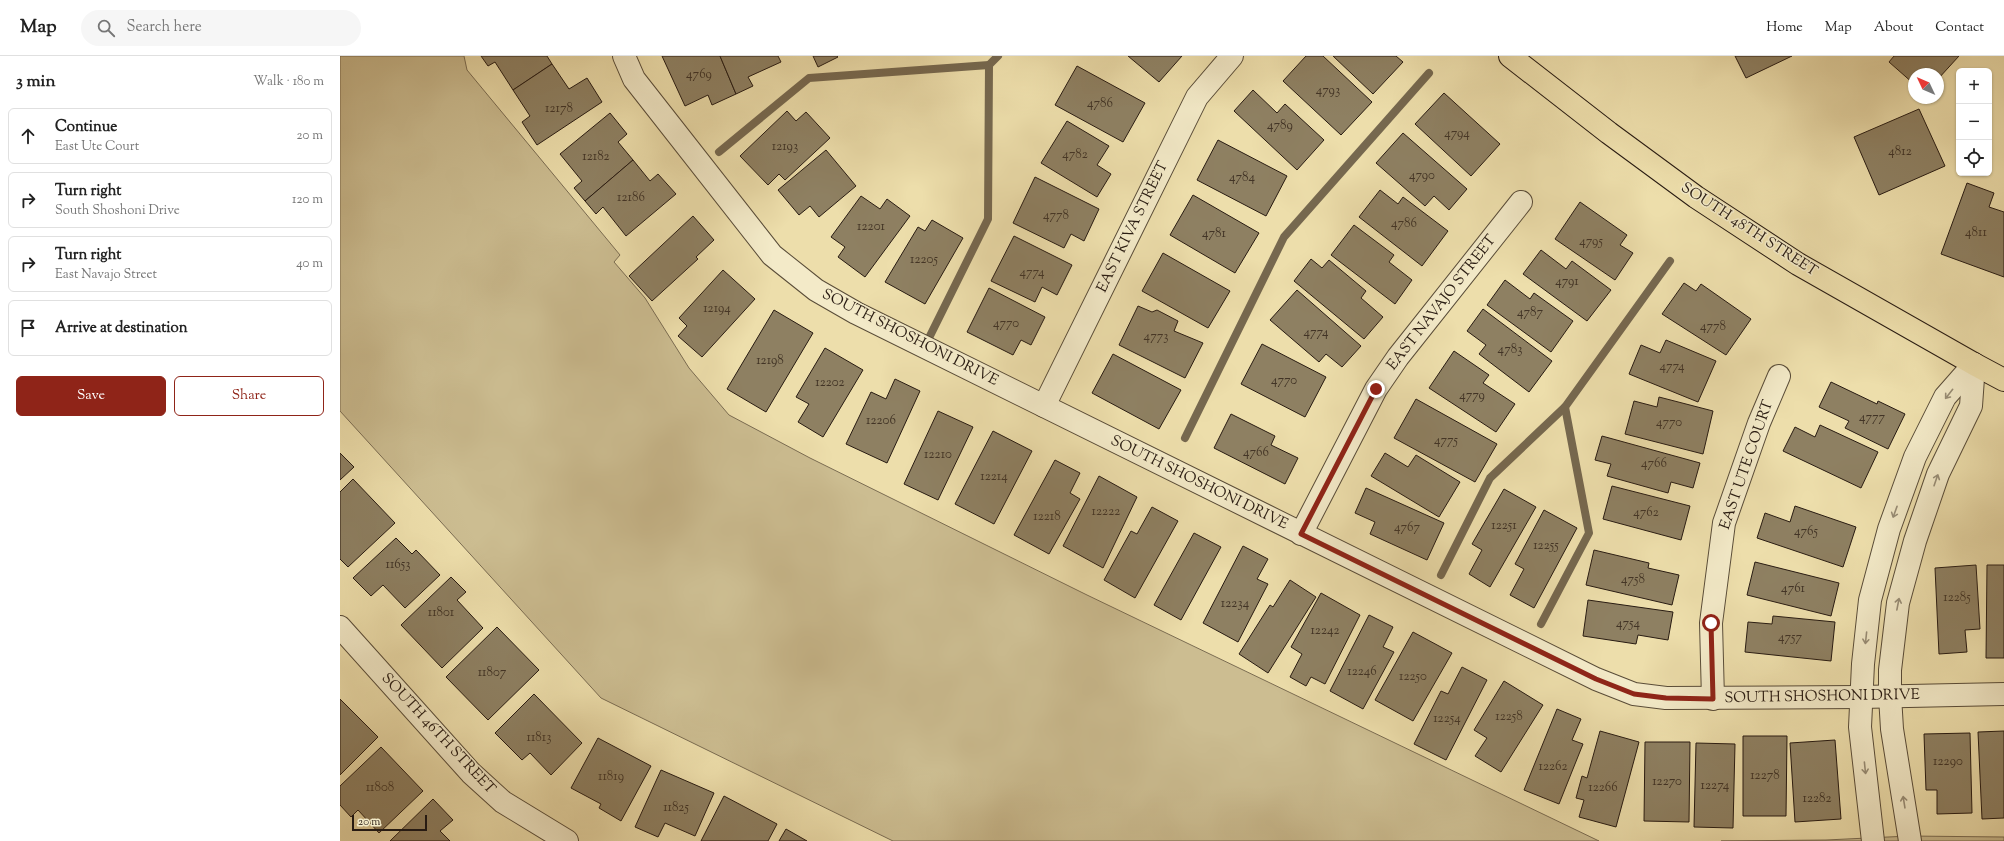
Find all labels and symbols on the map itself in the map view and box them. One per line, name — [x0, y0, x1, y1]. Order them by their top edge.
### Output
house number: 4769 — [686, 66, 712, 84]
north arrow — [1908, 68, 1944, 104]
house number: 4793 — [1316, 82, 1340, 100]
house number: 4786 — [1087, 95, 1113, 113]
house number: 12178 — [545, 100, 573, 118]
house number: 4789 — [1267, 117, 1293, 135]
house number: 4794 — [1444, 125, 1470, 143]
house number: 12193 — [772, 138, 798, 156]
house number: 4812 — [1888, 143, 1912, 161]
house number: 4782 — [1062, 146, 1088, 164]
house number: 12182 — [582, 148, 610, 166]
street label: EAST KIVA STREET — [1092, 157, 1174, 296]
house number: 4790 — [1409, 167, 1435, 185]
house number: 4784 — [1229, 169, 1255, 187]
street label: SOUTH 48TH STREET — [1677, 178, 1822, 282]
house number: 12186 — [617, 189, 645, 207]
house number: 4778 — [1043, 207, 1069, 225]
house number: 4786 — [1391, 215, 1417, 233]
house number: 12201 — [857, 218, 885, 236]
house number: 4811 — [1965, 224, 1988, 242]
house number: 4781 — [1202, 225, 1227, 243]
street label: EAST NAVAJO STREET — [1382, 230, 1502, 375]
house number: 4795 — [1579, 233, 1603, 251]
house number: 12205 — [910, 251, 939, 269]
house number: 4774 — [1019, 264, 1045, 282]
house number: 4791 — [1555, 273, 1579, 291]
street label: SOUTH SHOSHONI DRIVE — [818, 284, 1002, 392]
house number: 12194 — [703, 300, 731, 318]
house number: 4787 — [1517, 304, 1544, 322]
house number: 4770 — [993, 315, 1019, 333]
house number: 4778 — [1700, 318, 1726, 336]
house number: 4774 — [1303, 324, 1329, 342]
house number: 4773 — [1144, 328, 1168, 346]
house number: 4783 — [1498, 341, 1522, 359]
house number: 12198 — [756, 352, 784, 370]
house number: 4774 — [1659, 358, 1685, 376]
house number: 4770 — [1271, 372, 1297, 390]
house number: 12202 — [815, 374, 845, 392]
route end — [1367, 380, 1385, 398]
house number: 4779 — [1459, 387, 1485, 405]
one-way arrow — [1944, 389, 1953, 400]
street label: EAST UTE COURT — [1715, 397, 1779, 533]
house number: 4777 — [1859, 409, 1886, 427]
house number: 12206 — [866, 412, 896, 430]
house number: 4770 — [1656, 414, 1682, 432]
street label: SOUTH SHOSHONI DRIVE — [1107, 431, 1291, 535]
house number: 4775 — [1434, 432, 1459, 450]
house number: 4766 — [1243, 444, 1269, 462]
house number: 12210 — [924, 446, 952, 464]
house number: 4766 — [1641, 455, 1667, 473]
house number: 12214 — [980, 468, 1008, 486]
one-way arrow — [1933, 473, 1940, 486]
house number: 12222 — [1092, 503, 1120, 521]
house number: 4762 — [1633, 504, 1659, 522]
one-way arrow — [1890, 506, 1898, 518]
house number: 12218 — [1033, 508, 1061, 526]
house number: 12251 — [1491, 517, 1517, 535]
house number: 4767 — [1394, 519, 1421, 537]
house number: 4765 — [1794, 523, 1819, 541]
house number: 12255 — [1533, 537, 1559, 555]
house number: 11653 — [386, 556, 411, 574]
house number: 4758 — [1621, 571, 1645, 589]
house number: 4761 — [1781, 580, 1805, 598]
house number: 12285 — [1943, 589, 1971, 607]
house number: 12234 — [1221, 595, 1250, 613]
one-way arrow — [1895, 598, 1903, 611]
house number: 11801 — [428, 604, 455, 622]
route start — [1702, 614, 1720, 632]
house number: 4754 — [1616, 615, 1640, 633]
house number: 12242 — [1310, 622, 1340, 640]
house number: 4757 — [1778, 629, 1802, 647]
one-way arrow — [1862, 631, 1870, 644]
house number: 12246 — [1347, 663, 1377, 681]
house number: 11807 — [478, 664, 507, 682]
house number: 12250 — [1399, 668, 1427, 686]
street label: SOUTH 46TH STREET — [376, 669, 500, 800]
street label: SOUTH SHOSHONI DRIVE — [1724, 685, 1920, 709]
house number: 12258 — [1495, 708, 1523, 726]
house number: 12254 — [1433, 710, 1461, 728]
house number: 11813 — [526, 729, 552, 747]
house number: 12290 — [1933, 753, 1963, 771]
house number: 12262 — [1538, 758, 1568, 776]
one-way arrow — [1861, 761, 1869, 774]
house number: 12278 — [1750, 767, 1780, 785]
house number: 11819 — [598, 768, 624, 786]
house number: 12270 — [1652, 773, 1682, 791]
house number: 12274 — [1701, 777, 1730, 795]
house number: 11808 — [366, 779, 394, 797]
house number: 12266 — [1588, 779, 1618, 797]
house number: 12282 — [1802, 790, 1832, 808]
one-way arrow — [1900, 796, 1908, 809]
house number: 11825 — [663, 799, 689, 817]
scale bar — [352, 813, 427, 832]

